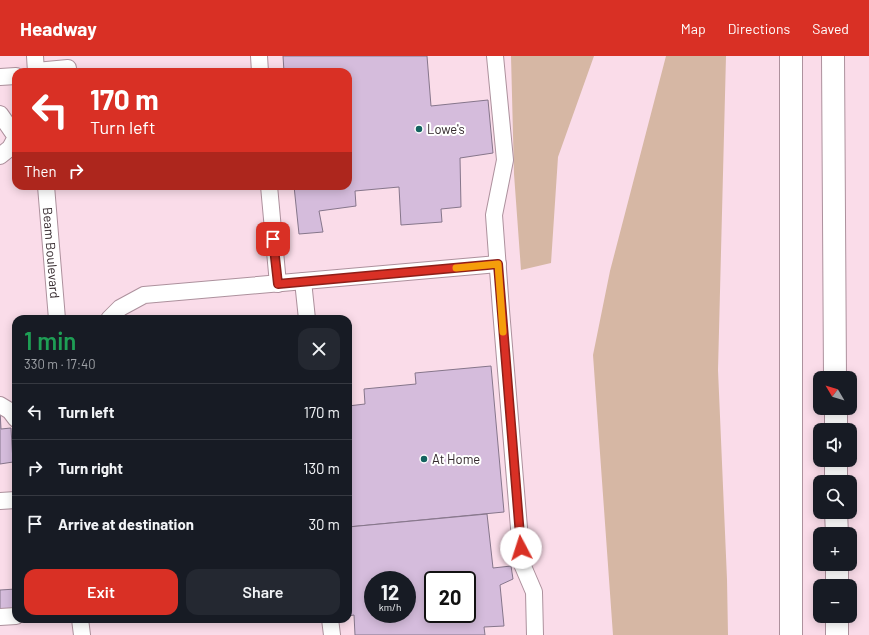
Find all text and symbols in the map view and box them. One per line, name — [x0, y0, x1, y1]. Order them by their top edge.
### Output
text: Headway — [20, 17, 97, 40]
text: Map — [681, 20, 706, 37]
text: Directions — [728, 20, 790, 37]
text: Saved — [812, 20, 849, 37]
text: 170 m — [90, 82, 159, 116]
icon: left — [24, 84, 76, 136]
text: Turn left — [90, 116, 156, 138]
place label: Lowe's — [427, 121, 465, 137]
marker: Lowe's — [414, 124, 424, 134]
icon: right — [65, 160, 87, 182]
text: Then — [24, 162, 57, 180]
street label: Beam Boulevard — [40, 207, 63, 299]
pin — [256, 222, 290, 256]
icon: arrive — [262, 228, 284, 250]
text: 1 min — [24, 326, 76, 355]
button: close — [298, 328, 340, 370]
text: 330 m · 17:40 — [24, 356, 96, 372]
north arrow — [813, 371, 857, 415]
map controls — [813, 371, 857, 623]
icon: left — [24, 401, 46, 423]
text: Turn left — [58, 403, 114, 421]
text: 170 m — [304, 403, 340, 421]
button: sound — [813, 423, 857, 467]
place label: At Home — [432, 451, 480, 467]
marker: At Home — [419, 454, 429, 464]
icon: right — [24, 457, 46, 479]
text: Turn right — [58, 459, 123, 477]
text: 130 m — [303, 459, 340, 477]
button: search — [813, 475, 857, 519]
icon: arrive — [24, 513, 46, 535]
text: Arrive at destination — [58, 515, 194, 533]
text: 30 m — [308, 515, 340, 533]
position arrow — [500, 527, 542, 569]
button: + — [813, 527, 857, 571]
button: Exit — [24, 569, 178, 615]
button: Share — [186, 569, 340, 615]
speed limit sign: 20 — [424, 571, 476, 623]
button: − — [813, 579, 857, 623]
text: 12 — [381, 580, 399, 604]
text: km/h — [379, 601, 401, 613]

